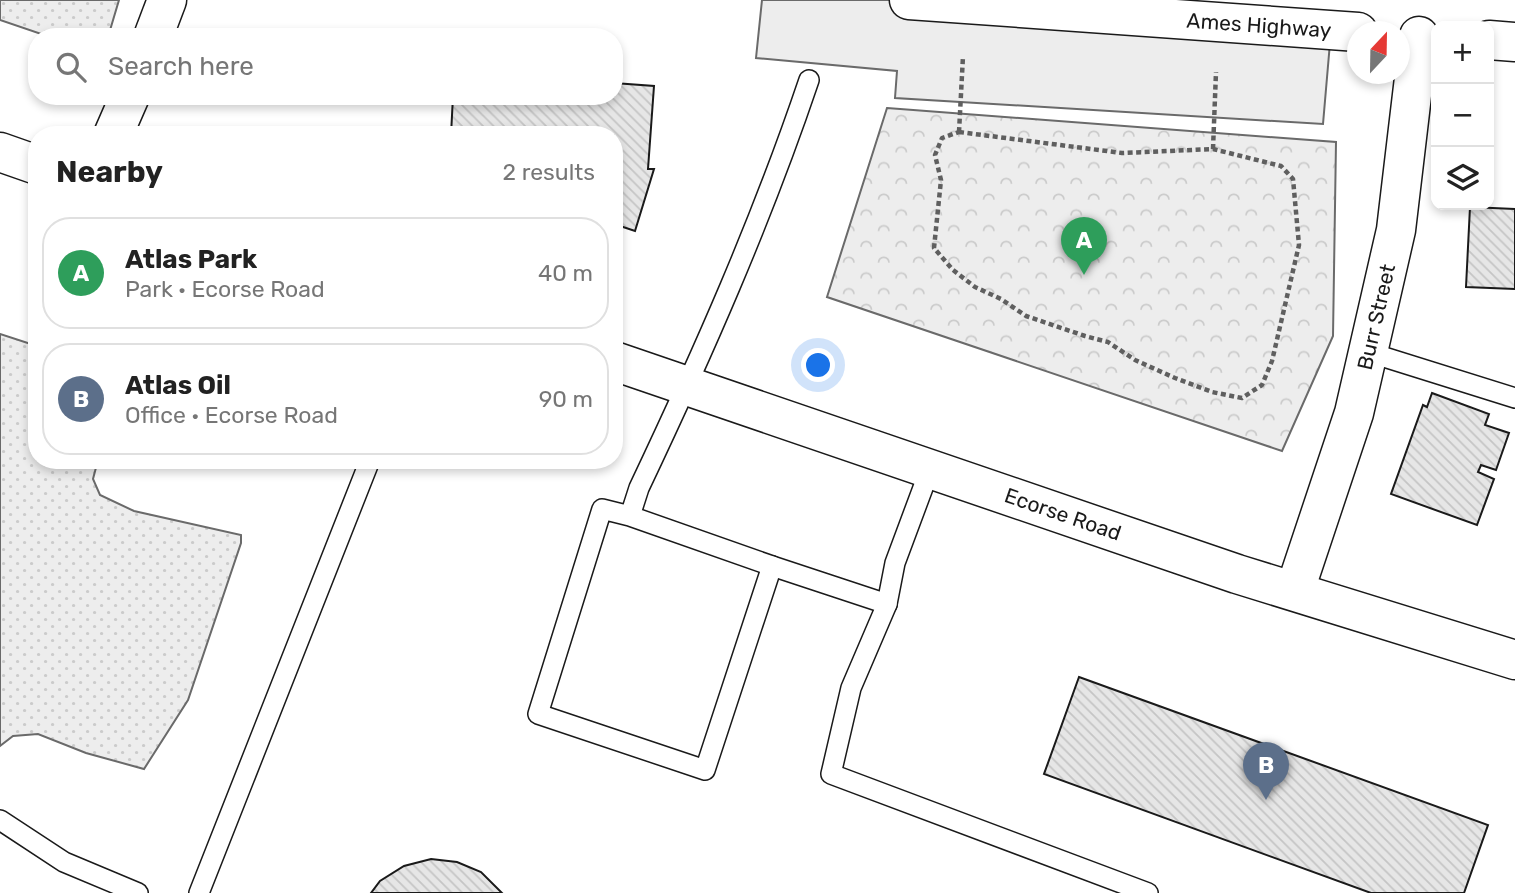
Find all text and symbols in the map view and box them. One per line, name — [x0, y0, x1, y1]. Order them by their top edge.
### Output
street label: Ames Highway — [1186, 7, 1333, 43]
north arrow — [1347, 21, 1410, 84]
map controls — [1431, 21, 1494, 210]
button: + — [1431, 21, 1494, 84]
search box — [28, 28, 623, 105]
icon: search — [52, 48, 90, 86]
text: Search here — [108, 51, 254, 82]
button: − — [1431, 84, 1494, 147]
button: layers — [1431, 147, 1494, 210]
text: Nearby — [56, 154, 163, 190]
text: 2 results — [503, 158, 595, 186]
pin: A — [1061, 217, 1107, 275]
text: Atlas Park — [125, 244, 257, 275]
text: A — [73, 259, 89, 287]
text: 40 m — [538, 259, 593, 287]
street label: Burr Street — [1352, 262, 1400, 372]
text: Park · Ecorse Road — [125, 275, 325, 303]
your location — [801, 348, 835, 382]
text: Atlas Oil — [125, 370, 231, 401]
text: B — [73, 385, 89, 413]
text: 90 m — [539, 385, 593, 413]
text: Office · Ecorse Road — [125, 401, 338, 429]
street label: Ecorse Road — [1001, 482, 1125, 546]
pin: B — [1243, 742, 1289, 800]

